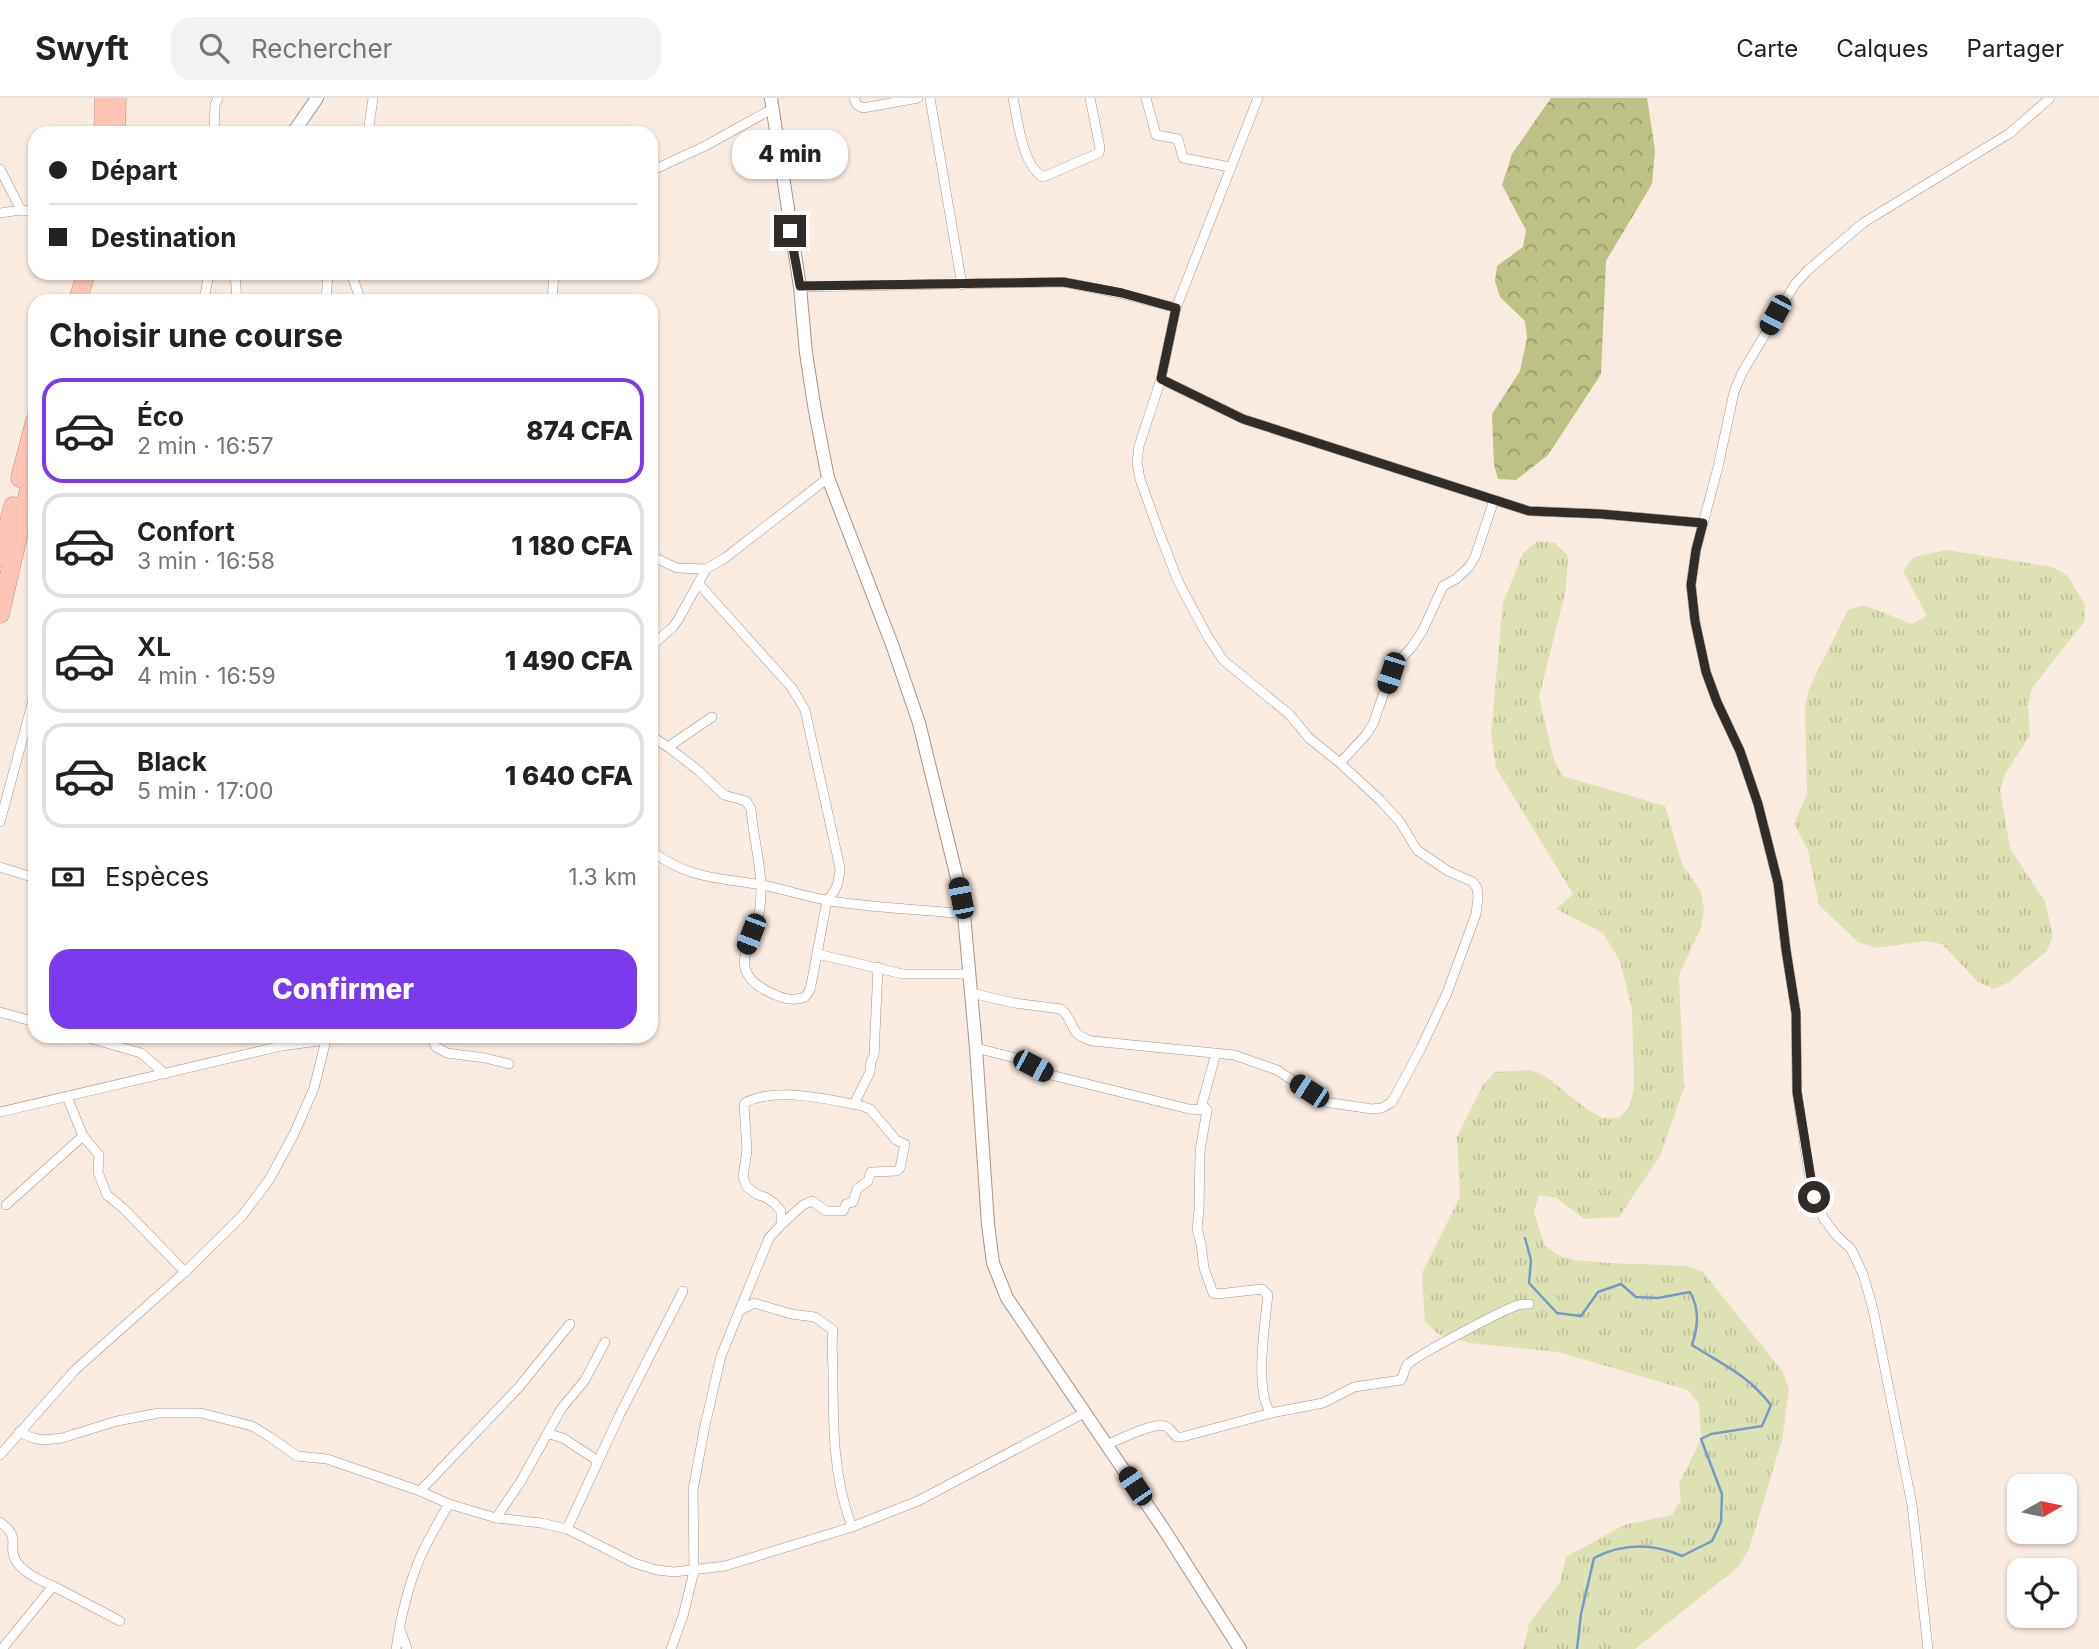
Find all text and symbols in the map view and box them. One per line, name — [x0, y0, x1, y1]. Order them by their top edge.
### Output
search box — [171, 17, 661, 80]
text: Swyft — [35, 28, 129, 68]
icon: search — [195, 29, 233, 67]
text: Rechercher — [251, 33, 392, 64]
text: Carte — [1736, 34, 1798, 63]
text: Calques — [1836, 34, 1929, 63]
text: Partager — [1967, 34, 2064, 63]
callout: 4 min — [732, 130, 848, 178]
text: 4 min — [758, 140, 822, 168]
text: Départ — [91, 155, 178, 186]
route end — [774, 215, 806, 247]
text: Destination — [91, 222, 236, 253]
car — [1756, 292, 1795, 338]
text: Choisir une course — [49, 316, 343, 355]
icon: car — [53, 399, 116, 462]
text: Éco — [137, 401, 184, 432]
text: 874 CFA — [526, 415, 633, 446]
text: 2 min · 16:57 — [137, 432, 274, 460]
icon: car — [53, 514, 116, 577]
text: Confort — [137, 516, 235, 547]
text: 1 180 CFA — [511, 530, 633, 561]
text: 3 min · 16:58 — [137, 547, 275, 575]
icon: car — [53, 629, 116, 692]
text: XL — [137, 631, 171, 662]
text: 1 490 CFA — [505, 645, 633, 676]
car — [1375, 650, 1408, 696]
text: 4 min · 16:59 — [137, 662, 276, 690]
icon: car — [53, 744, 116, 807]
text: Black — [137, 746, 207, 777]
text: 1 640 CFA — [505, 760, 633, 791]
text: 5 min · 17:00 — [137, 777, 274, 805]
icon: cash — [49, 858, 87, 896]
text: Espèces — [105, 861, 209, 892]
text: 1.3 km — [568, 863, 637, 891]
car — [947, 875, 976, 921]
car — [734, 911, 769, 957]
button: Confirmer — [49, 949, 637, 1029]
car — [1010, 1047, 1057, 1085]
car — [1286, 1071, 1333, 1111]
route start — [1798, 1181, 1830, 1213]
car — [1115, 1463, 1156, 1509]
north arrow — [2007, 1474, 2077, 1544]
map controls — [2007, 1474, 2077, 1628]
button: locate — [2007, 1558, 2077, 1628]

